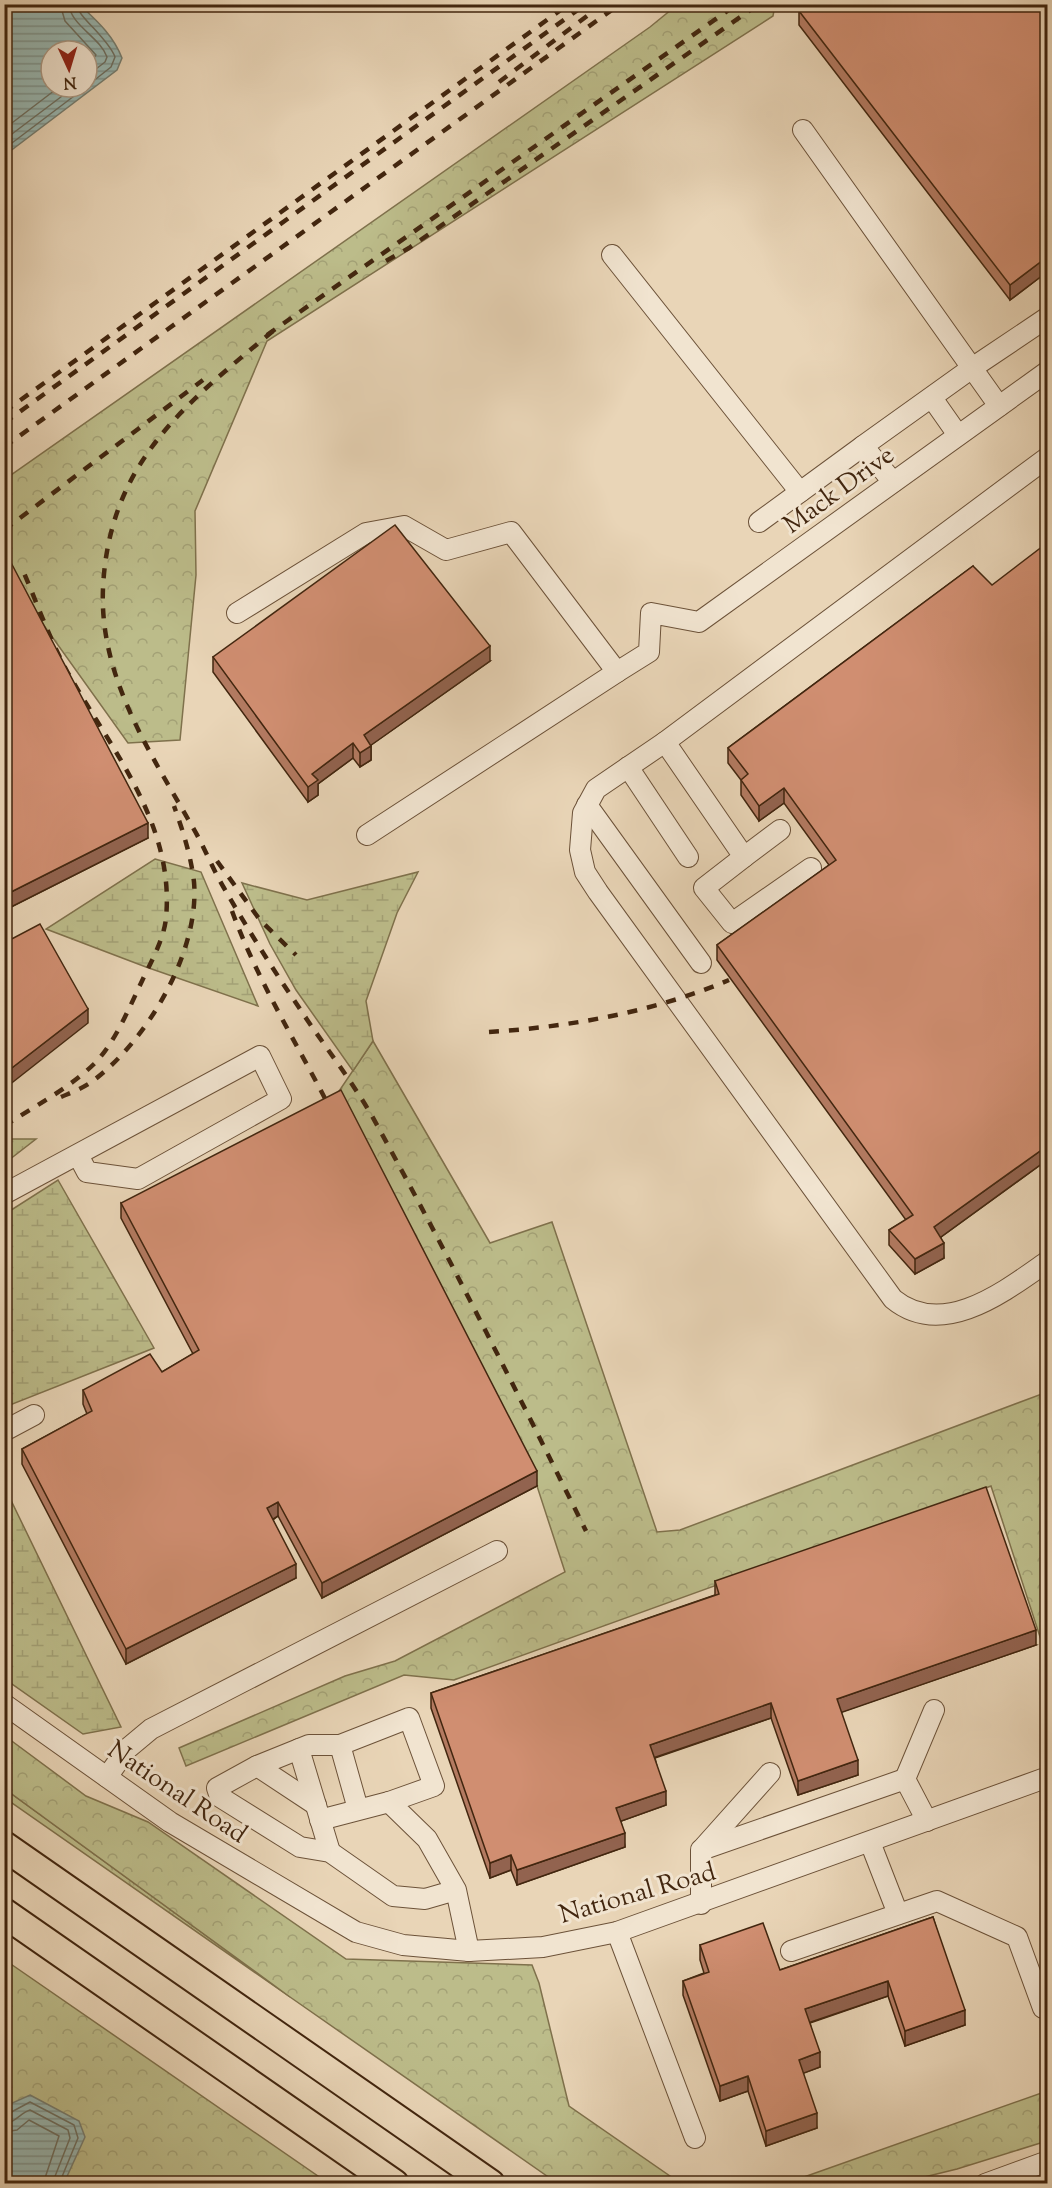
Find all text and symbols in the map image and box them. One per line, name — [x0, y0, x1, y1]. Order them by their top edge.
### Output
north arrow — [39, 39, 99, 99]
text: N — [62, 70, 77, 93]
street label: Mack Drive — [776, 438, 903, 544]
street label: National Road — [99, 1733, 254, 1854]
street label: National Road — [555, 1854, 721, 1934]

